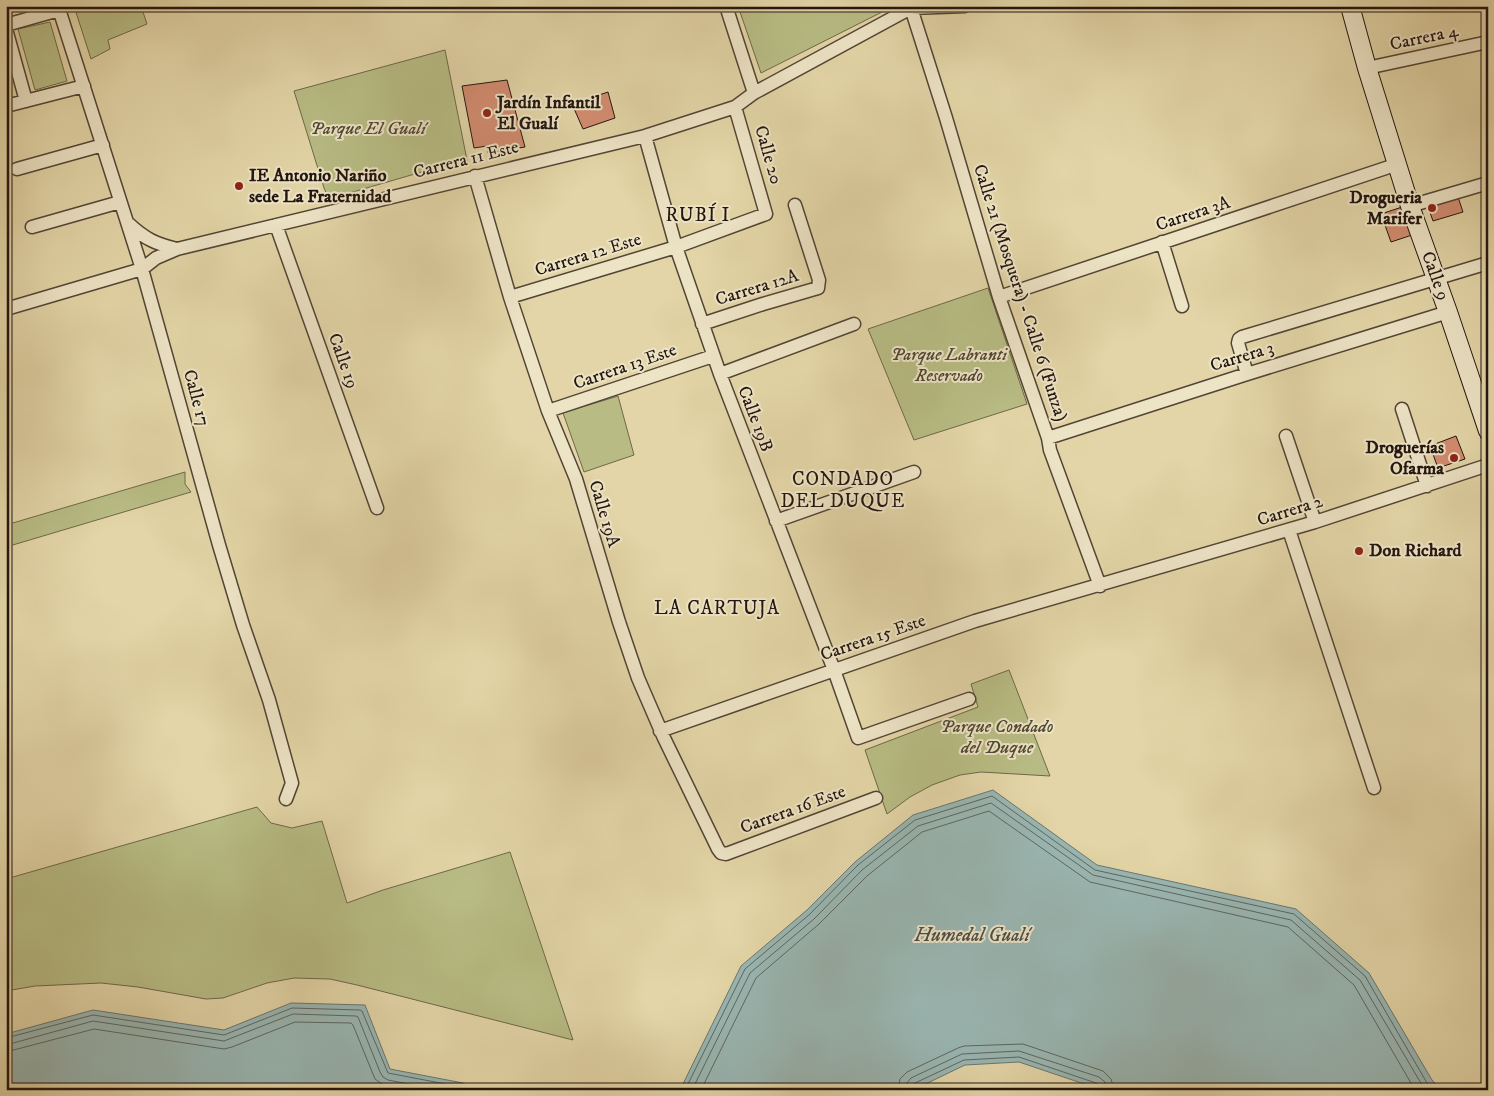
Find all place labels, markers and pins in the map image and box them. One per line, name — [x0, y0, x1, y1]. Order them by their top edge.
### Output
place label: Jardín Infantil El Gualí — [495, 92, 601, 135]
marker: Jardín Infantil El Gualí — [481, 107, 493, 119]
place label: IE Antonio Nariño sede La Fraternidad — [249, 165, 392, 208]
marker: IE Antonio Nariño sede La Fraternidad — [233, 180, 245, 192]
place label: Drogueria Marifer — [1349, 187, 1422, 230]
marker: Drogueria Marifer — [1426, 202, 1438, 214]
place label: Droguerías Ofarma — [1365, 437, 1444, 480]
marker: Droguerías Ofarma — [1448, 452, 1460, 464]
place label: Don Richard — [1369, 540, 1463, 562]
marker: Don Richard — [1353, 545, 1365, 557]

